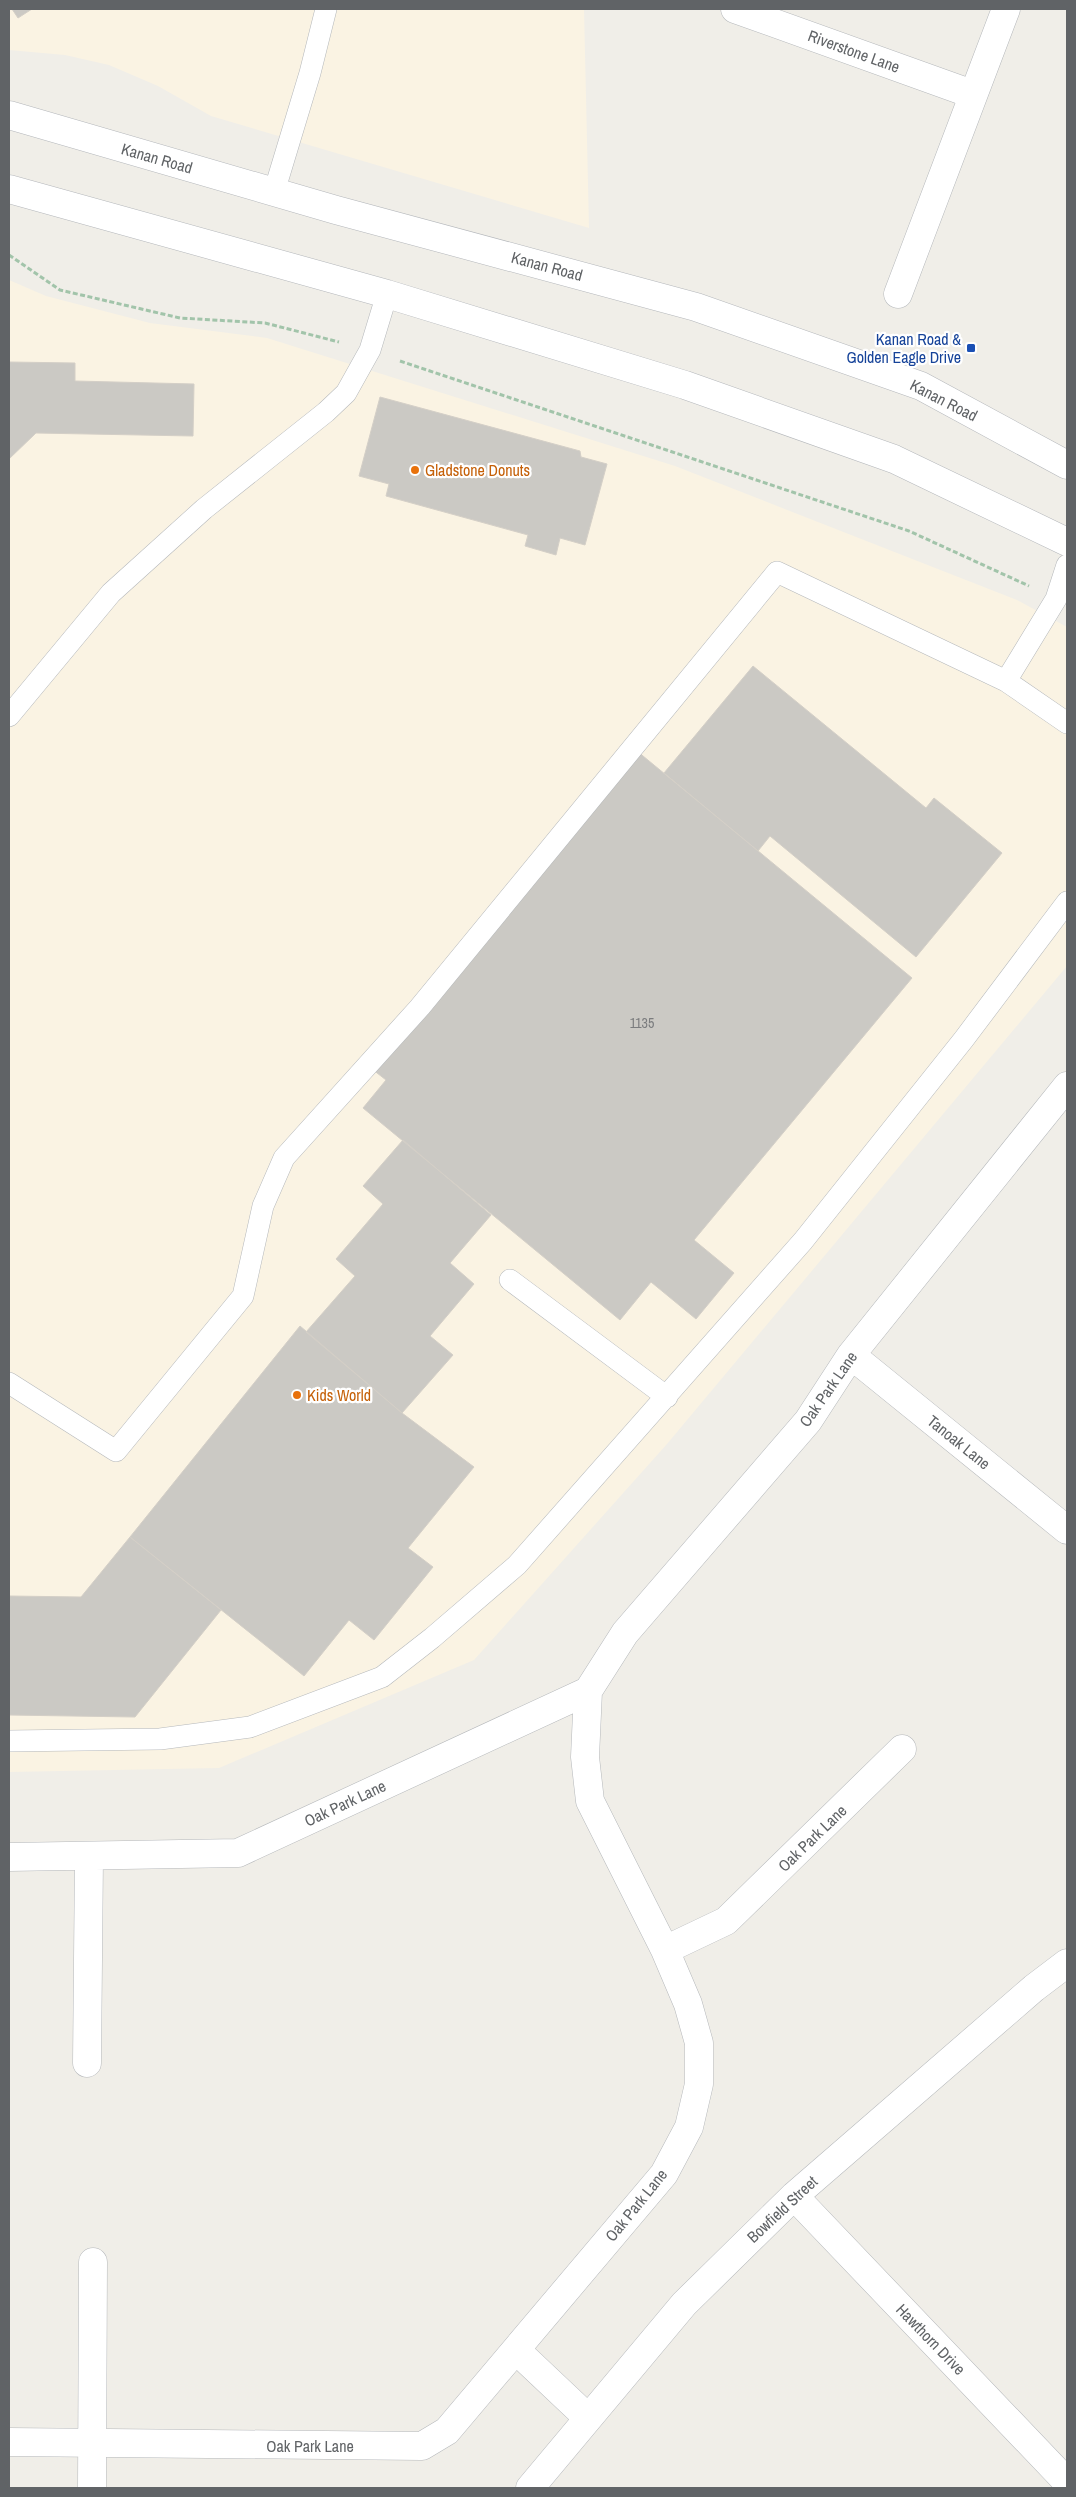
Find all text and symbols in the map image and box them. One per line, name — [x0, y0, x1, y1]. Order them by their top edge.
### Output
street label: Riverstone Lane — [805, 24, 903, 78]
street label: Kanan Road — [119, 137, 195, 179]
street label: Kanan Road — [509, 246, 585, 286]
place label: Kanan Road & Golden Eagle Drive — [847, 328, 961, 368]
marker: Kanan Road & Golden Eagle Drive — [965, 342, 977, 354]
street label: Kanan Road — [907, 374, 981, 426]
place label: Gladstone Donuts — [425, 459, 530, 481]
marker: Gladstone Donuts — [409, 464, 421, 476]
house number: 1135 — [630, 1014, 654, 1032]
street label: Oak Park Lane — [794, 1347, 862, 1431]
place label: Kids World — [307, 1384, 371, 1406]
marker: Kids World — [291, 1389, 303, 1401]
street label: Tanoak Lane — [923, 1410, 995, 1474]
street label: Oak Park Lane — [301, 1775, 389, 1831]
street label: Oak Park Lane — [773, 1800, 851, 1876]
street label: Oak Park Lane — [600, 2164, 672, 2246]
street label: Bowfield Street — [742, 2170, 822, 2247]
street label: Hawthorn Drive — [891, 2299, 971, 2379]
street label: Oak Park Lane — [266, 2435, 354, 2457]

